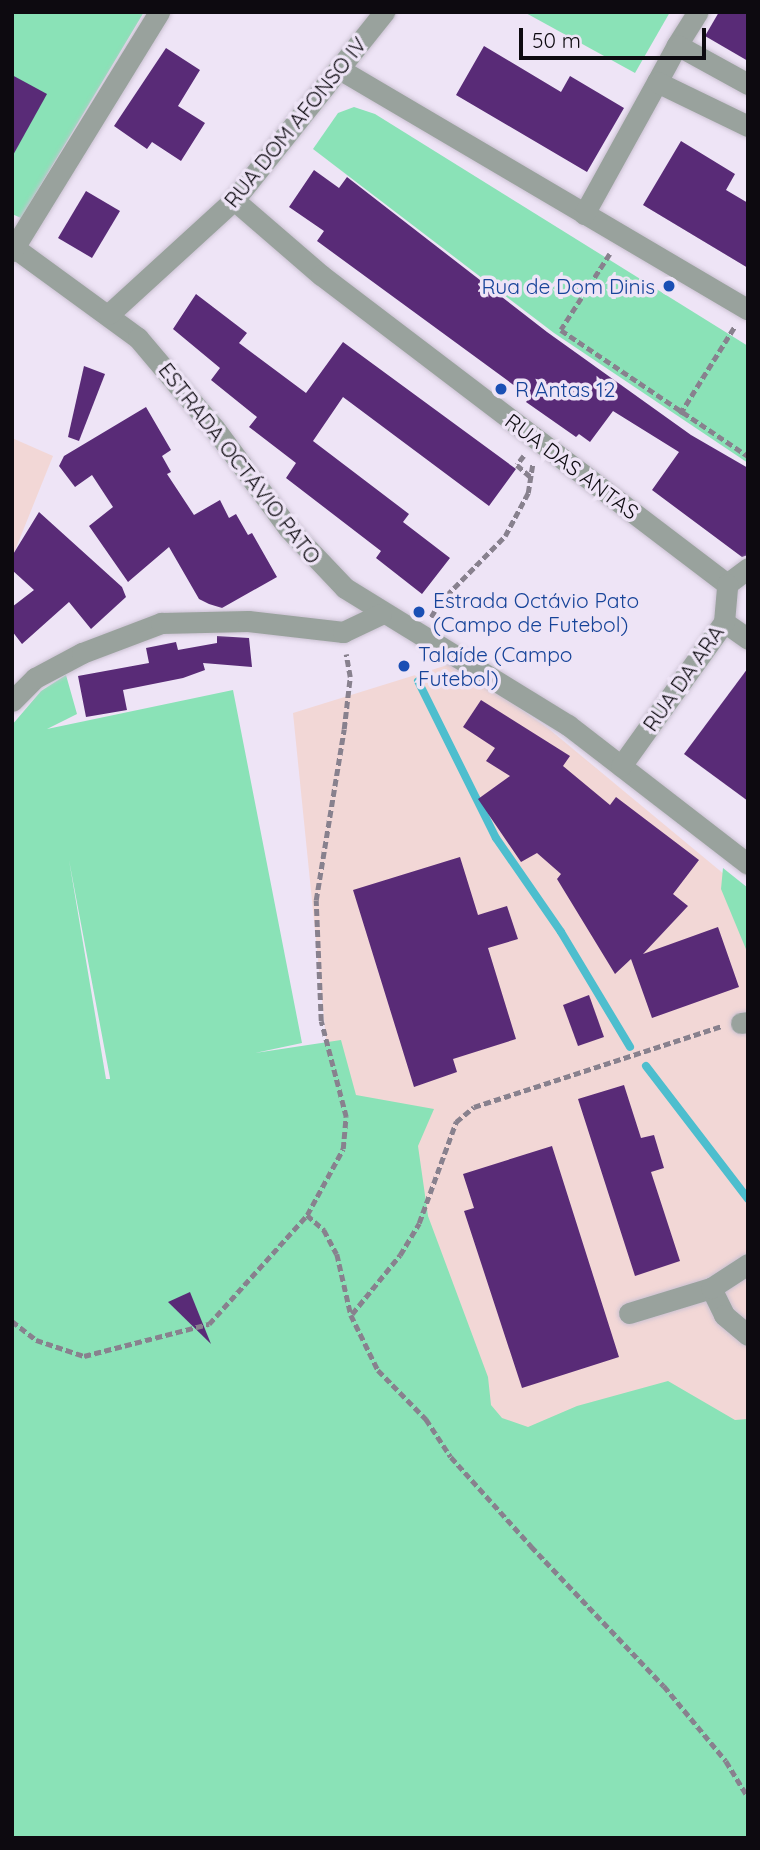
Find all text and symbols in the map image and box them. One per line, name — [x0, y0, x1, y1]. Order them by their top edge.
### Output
scale bar — [522, 14, 709, 58]
text: 50 m — [532, 27, 581, 53]
street label: RUA DOM AFONSO IV — [219, 32, 371, 212]
place label: Rua de Dom Dinis — [481, 273, 655, 299]
marker: Rua de Dom Dinis — [661, 278, 677, 294]
street label: ESTRADA OCTÁVIO PATO — [154, 358, 326, 568]
place label: R Antas 12 — [515, 376, 615, 402]
marker: R Antas 12 — [493, 381, 509, 397]
street label: RUA DAS ANTAS — [501, 408, 643, 524]
place label: Estrada Octávio Pato (Campo de Futebol) — [433, 587, 639, 637]
marker: Estrada Octávio Pato (Campo de Futebol) — [411, 604, 427, 620]
street label: RUA DA ARA — [637, 620, 729, 736]
place label: Talaíde (Campo Futebol) — [418, 641, 573, 691]
marker: Talaíde (Campo Futebol) — [396, 658, 412, 674]

